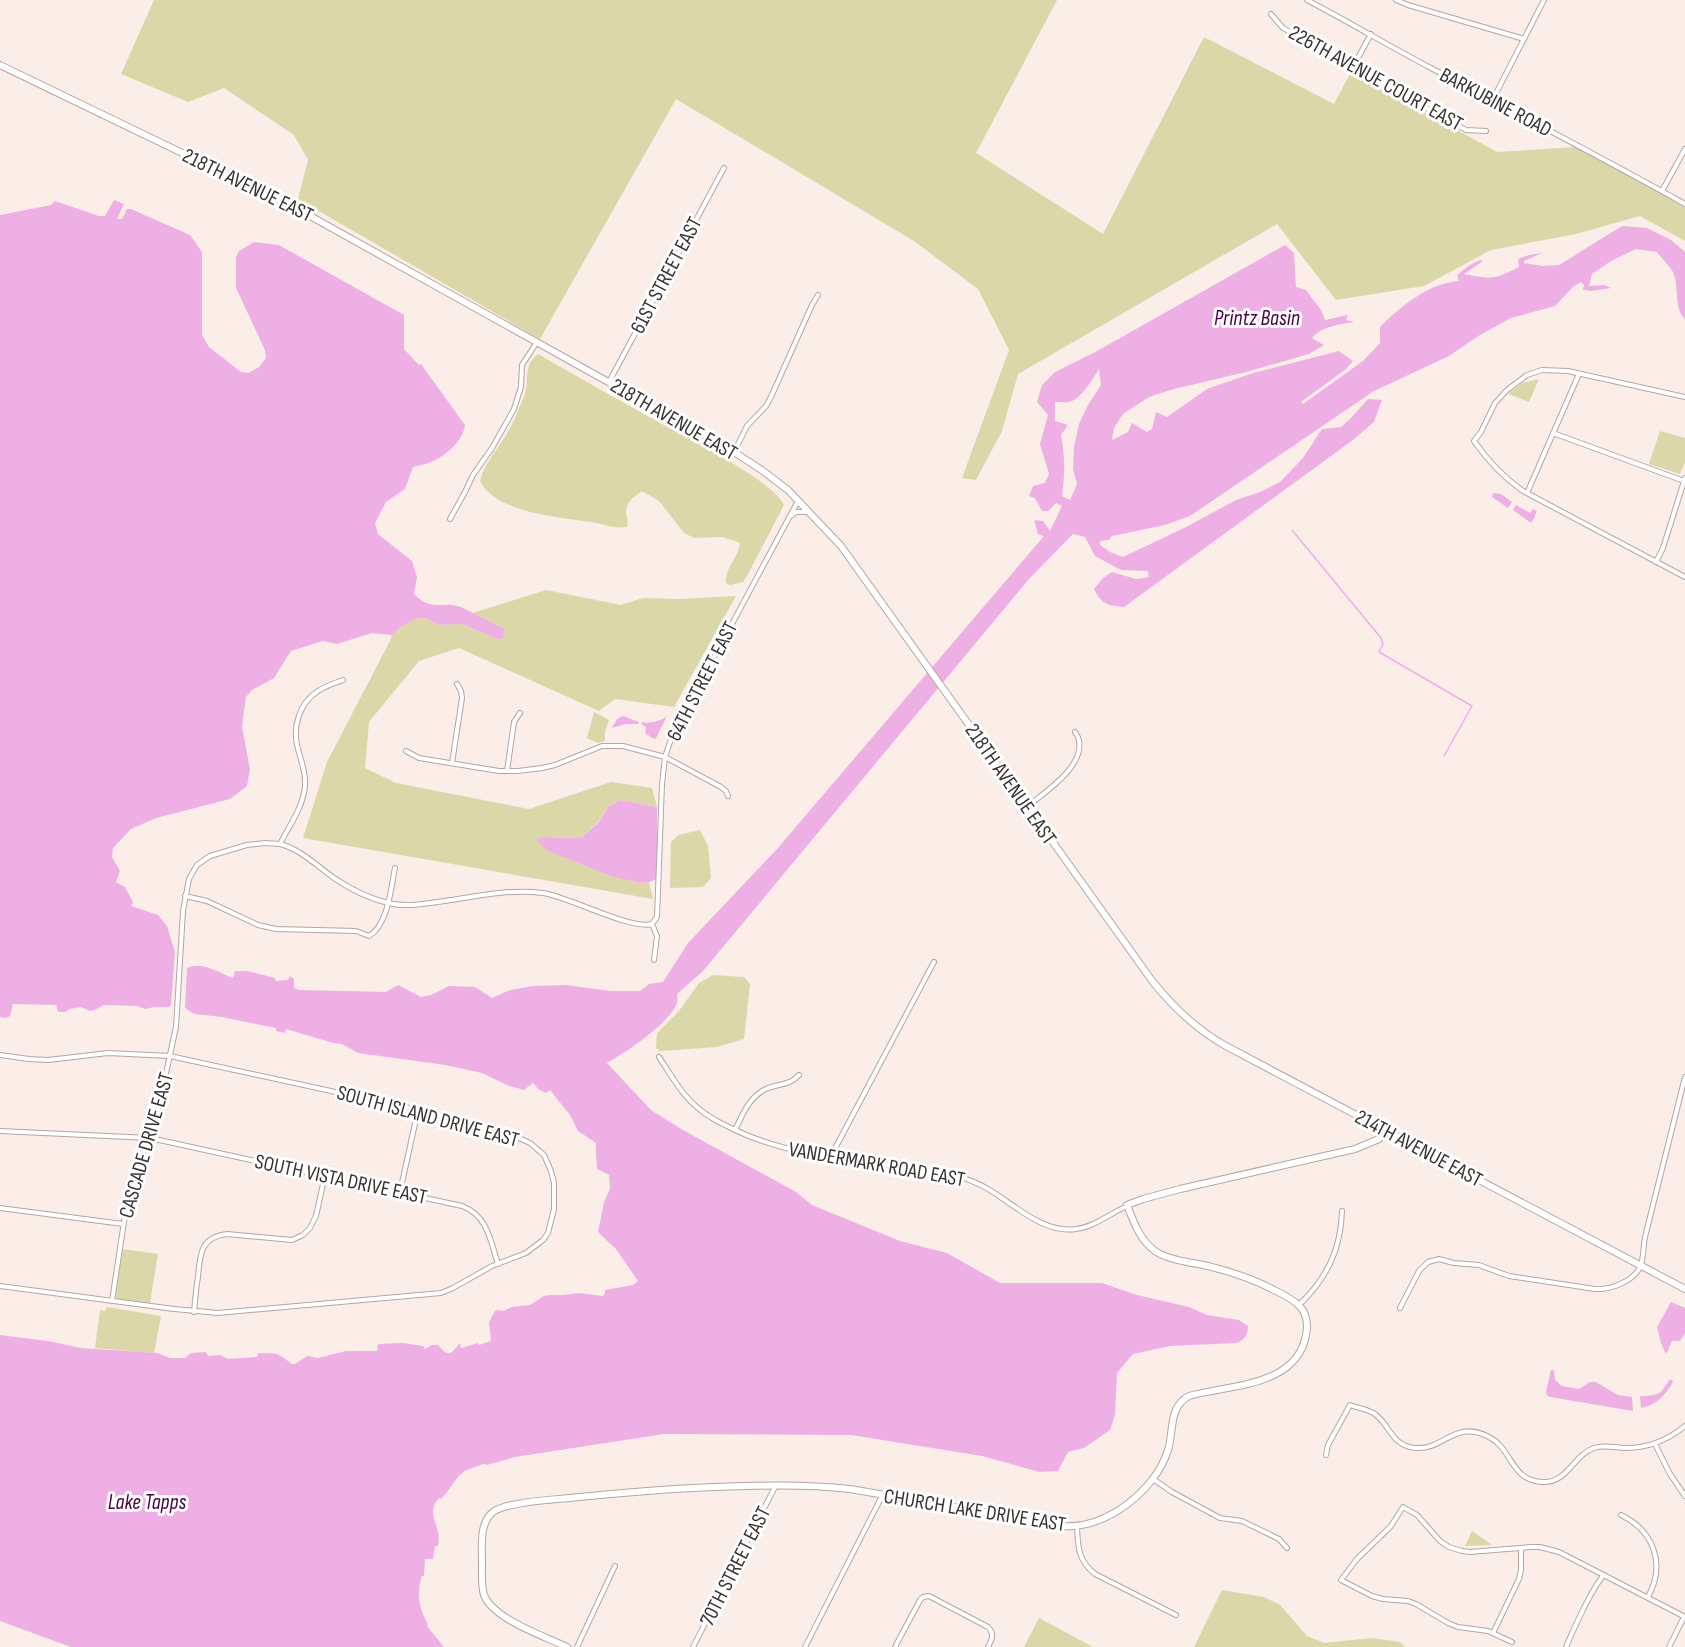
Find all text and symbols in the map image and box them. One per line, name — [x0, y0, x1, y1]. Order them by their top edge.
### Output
street label: 226TH AVENUE COURT EAST — [1284, 20, 1468, 137]
street label: BARKUBINE ROAD — [1435, 62, 1556, 142]
street label: 218TH AVENUE EAST — [178, 143, 318, 228]
street label: 61ST STREET EAST — [625, 212, 708, 338]
water label: Printz Basin — [1214, 305, 1300, 332]
street label: 218TH AVENUE EAST — [606, 373, 742, 466]
street label: 64TH STREET EAST — [662, 617, 744, 745]
street label: 218TH AVENUE EAST — [960, 719, 1062, 850]
street label: CASCADE DRIVE EAST — [114, 1069, 179, 1221]
street label: SOUTH ISLAND DRIVE EAST — [334, 1080, 522, 1153]
street label: 214TH AVENUE EAST — [1351, 1104, 1487, 1193]
street label: VANDERMARK ROAD EAST — [787, 1137, 967, 1192]
street label: SOUTH VISTA DRIVE EAST — [253, 1149, 430, 1210]
street label: CHURCH LAKE DRIVE EAST — [882, 1484, 1068, 1537]
water label: Lake Tapps — [108, 1489, 186, 1516]
street label: 70TH STREET EAST — [695, 1502, 776, 1630]

